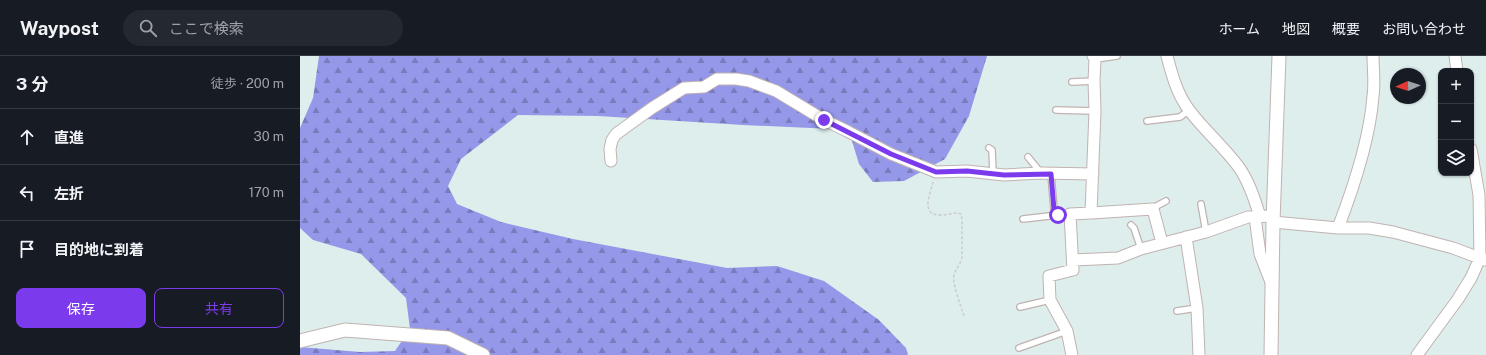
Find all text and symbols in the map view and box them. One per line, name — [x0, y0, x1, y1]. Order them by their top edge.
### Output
search box — [123, 10, 403, 46]
text: Waypost — [20, 17, 99, 39]
icon: search — [137, 17, 159, 39]
text: ここで検索 — [169, 20, 244, 37]
text: ホーム — [1218, 21, 1260, 37]
text: 地図 — [1282, 21, 1310, 37]
text: 概要 — [1332, 21, 1360, 37]
text: お問い合わせ — [1382, 21, 1466, 37]
north arrow — [1390, 68, 1426, 104]
map controls — [1438, 68, 1474, 176]
button: + — [1438, 68, 1474, 104]
text: 3 分 — [16, 74, 48, 94]
text: 徒歩 · 200 m — [211, 76, 284, 91]
button: − — [1438, 104, 1474, 140]
route end — [815, 111, 833, 129]
icon: ahead — [16, 126, 38, 148]
text: 直進 — [54, 129, 84, 146]
text: 30 m — [254, 129, 284, 144]
button: layers — [1438, 140, 1474, 176]
icon: left — [16, 182, 38, 204]
text: 左折 — [54, 185, 84, 202]
text: 170 m — [249, 185, 284, 200]
route start — [1049, 206, 1067, 224]
icon: arrive — [16, 238, 38, 260]
text: 目的地に到着 — [54, 241, 144, 258]
button: 保存 — [16, 288, 146, 328]
button: 共有 — [154, 288, 284, 328]

